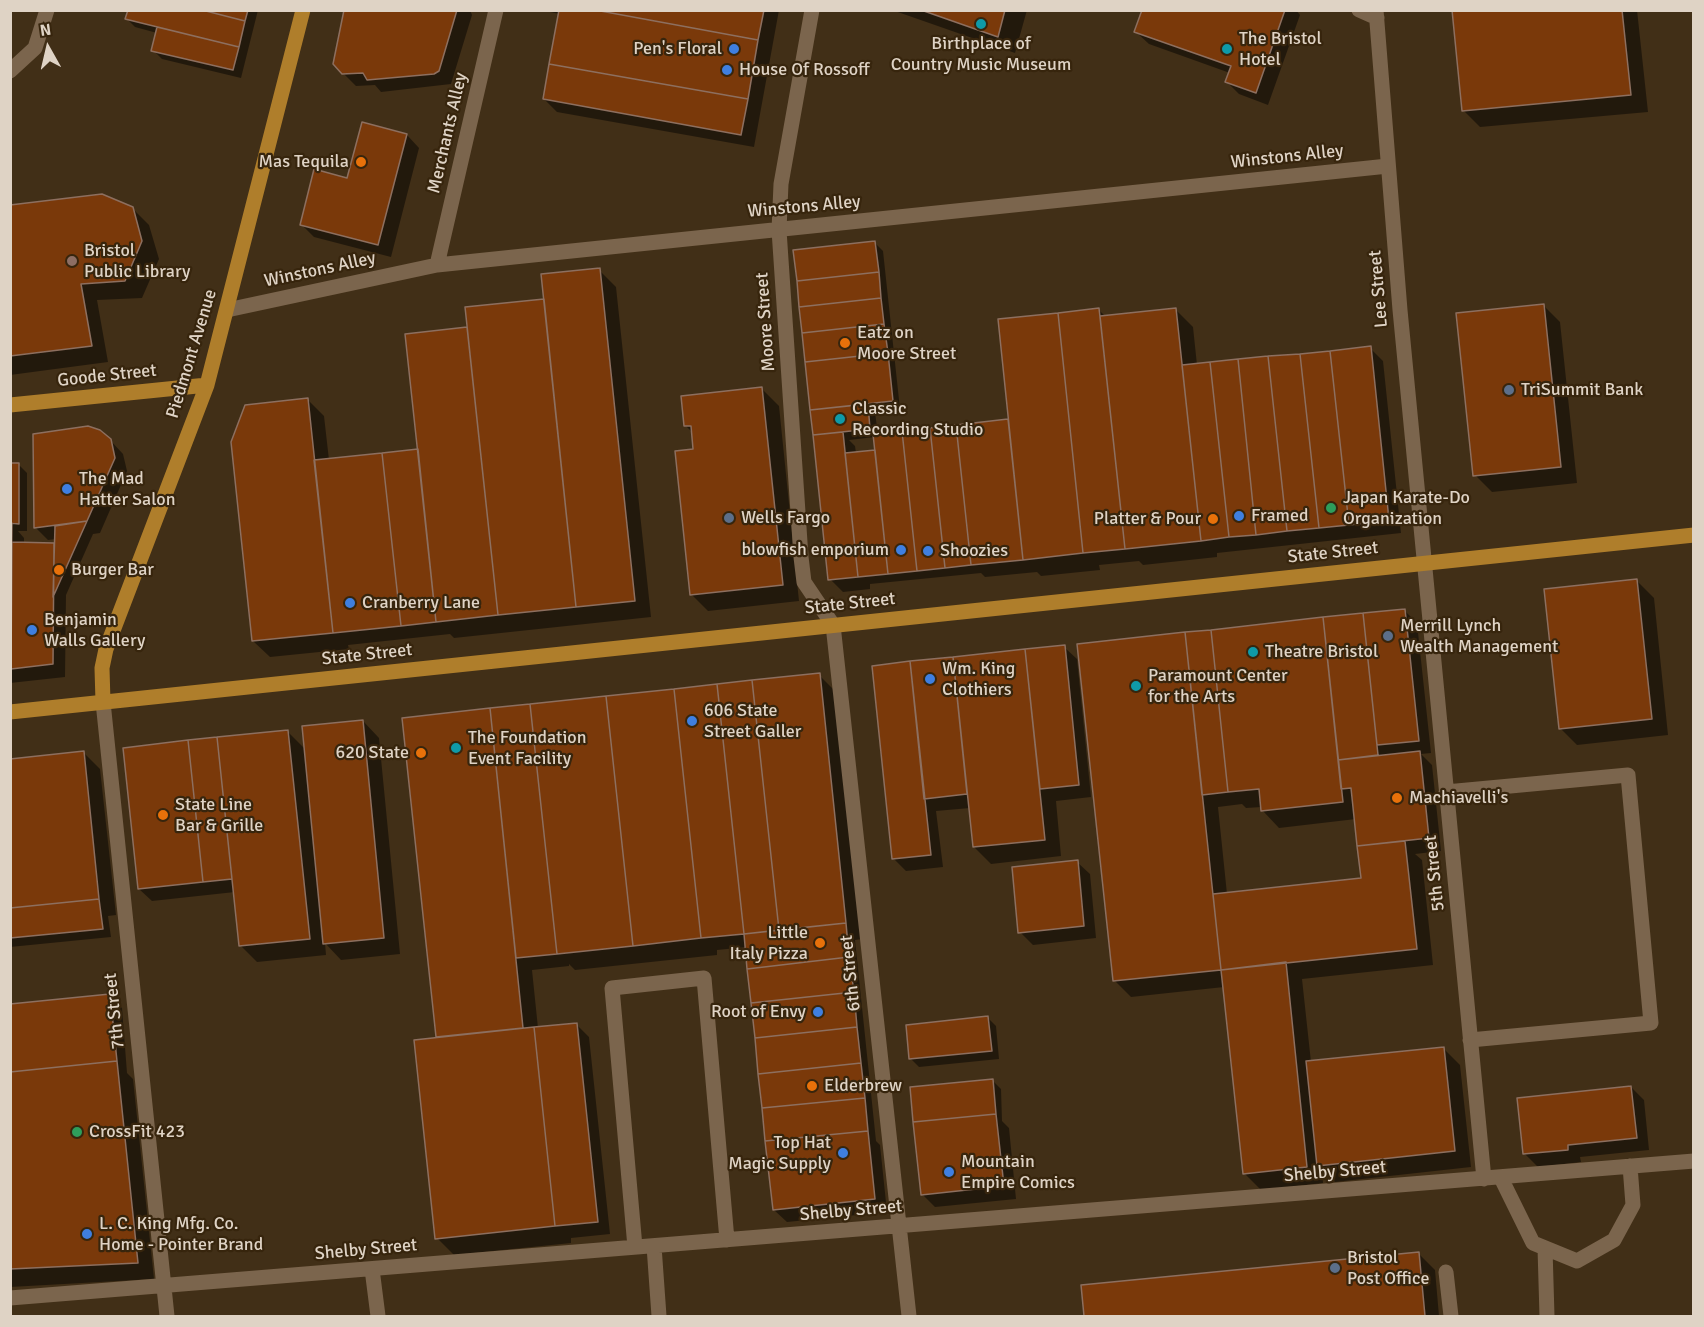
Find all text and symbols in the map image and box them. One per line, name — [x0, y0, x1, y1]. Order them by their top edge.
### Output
marker: Birthplace of Country Music Museum — [974, 17, 988, 31]
north arrow — [18, 18, 78, 78]
text: N — [39, 19, 52, 41]
place label: The Bristol Hotel — [1239, 28, 1322, 70]
place label: Birthplace of Country Music Museum — [891, 33, 1071, 76]
place label: Pen's Floral — [633, 38, 722, 60]
marker: Pen's Floral — [727, 42, 741, 56]
marker: The Bristol Hotel — [1220, 42, 1234, 56]
place label: House Of Rossoff — [739, 59, 870, 81]
marker: House Of Rossoff — [720, 63, 734, 77]
street label: Merchants Alley — [424, 70, 472, 196]
street label: Winstons Alley — [1230, 140, 1344, 174]
place label: Mas Tequila — [259, 151, 349, 173]
marker: Mas Tequila — [354, 155, 368, 169]
street label: Winstons Alley — [747, 191, 861, 223]
place label: Bristol Public Library — [84, 240, 190, 282]
street label: Winstons Alley — [262, 248, 378, 292]
street label: Lee Street — [1365, 249, 1393, 329]
marker: Bristol Public Library — [65, 254, 79, 268]
street label: Moore Street — [752, 272, 780, 372]
street label: Piedmont Avenue — [162, 287, 222, 421]
place label: Eatz on Moore Street — [857, 322, 956, 364]
marker: Eatz on Moore Street — [838, 336, 852, 350]
street label: Goode Street — [56, 360, 158, 392]
place label: TriSummit Bank — [1521, 379, 1643, 401]
marker: TriSummit Bank — [1502, 383, 1516, 397]
place label: Classic Recording Studio — [852, 398, 983, 440]
marker: Classic Recording Studio — [833, 412, 847, 426]
place label: The Mad Hatter Salon — [79, 468, 176, 510]
marker: The Mad Hatter Salon — [60, 482, 74, 496]
place label: Japan Karate-Do Organization — [1343, 487, 1470, 530]
marker: Japan Karate-Do Organization — [1324, 501, 1338, 515]
place label: Framed — [1251, 505, 1308, 527]
place label: Wells Fargo — [741, 507, 830, 529]
place label: Platter & Pour — [1094, 508, 1201, 530]
marker: Framed — [1232, 509, 1246, 523]
marker: Wells Fargo — [722, 511, 736, 525]
marker: Platter & Pour — [1206, 512, 1220, 526]
street label: State Street — [1287, 537, 1379, 569]
place label: blowfish emporium — [742, 539, 889, 561]
place label: Shoozies — [940, 540, 1008, 562]
marker: blowfish emporium — [894, 543, 908, 557]
marker: Shoozies — [921, 544, 935, 558]
place label: Burger Bar — [71, 559, 154, 581]
marker: Burger Bar — [52, 563, 66, 577]
street label: State Street — [804, 588, 896, 620]
place label: Cranberry Lane — [362, 592, 480, 614]
marker: Cranberry Lane — [343, 596, 357, 610]
place label: Benjamin Walls Gallery — [44, 609, 145, 652]
place label: Merrill Lynch Wealth Management — [1400, 615, 1558, 658]
marker: Benjamin Walls Gallery — [25, 623, 39, 637]
marker: Merrill Lynch Wealth Management — [1381, 629, 1395, 643]
street label: State Street — [321, 639, 413, 671]
place label: Theatre Bristol — [1265, 641, 1378, 663]
marker: Theatre Bristol — [1246, 645, 1260, 659]
place label: Wm. King Clothiers — [942, 658, 1015, 700]
place label: Paramount Center for the Arts — [1148, 665, 1288, 708]
marker: Wm. King Clothiers — [923, 672, 937, 686]
marker: Paramount Center for the Arts — [1129, 679, 1143, 693]
place label: 606 State Street Galler — [704, 700, 801, 742]
marker: 606 State Street Galler — [685, 714, 699, 728]
place label: The Foundation Event Facility — [468, 727, 586, 770]
marker: The Foundation Event Facility — [449, 741, 463, 755]
place label: 620 State — [336, 742, 409, 764]
marker: 620 State — [414, 746, 428, 760]
place label: Machiavelli's — [1409, 787, 1508, 809]
marker: Machiavelli's — [1390, 791, 1404, 805]
place label: State Line Bar & Grille — [175, 794, 263, 836]
marker: State Line Bar & Grille — [156, 808, 170, 822]
street label: 5th Street — [1420, 834, 1450, 912]
place label: Little Italy Pizza — [730, 922, 808, 964]
street label: 6th Street — [836, 934, 866, 1012]
marker: Little Italy Pizza — [813, 936, 827, 950]
street label: 7th Street — [100, 972, 130, 1050]
place label: Root of Envy — [711, 1001, 806, 1023]
marker: Root of Envy — [811, 1005, 825, 1019]
place label: Elderbrew — [824, 1075, 902, 1097]
marker: Elderbrew — [805, 1079, 819, 1093]
place label: CrossFit 423 — [89, 1121, 185, 1143]
marker: CrossFit 423 — [70, 1125, 84, 1139]
place label: Top Hat Magic Supply — [728, 1132, 831, 1174]
marker: Top Hat Magic Supply — [836, 1146, 850, 1160]
place label: Mountain Empire Comics — [961, 1151, 1075, 1194]
street label: Shelby Street — [1283, 1157, 1387, 1187]
marker: Mountain Empire Comics — [942, 1165, 956, 1179]
street label: Shelby Street — [799, 1196, 903, 1226]
place label: L. C. King Mfg. Co. Home - Pointer Brand — [99, 1213, 263, 1256]
marker: L. C. King Mfg. Co. Home - Pointer Brand — [80, 1227, 94, 1241]
street label: Shelby Street — [314, 1235, 418, 1265]
place label: Bristol Post Office — [1347, 1247, 1429, 1290]
marker: Bristol Post Office — [1328, 1261, 1342, 1275]

